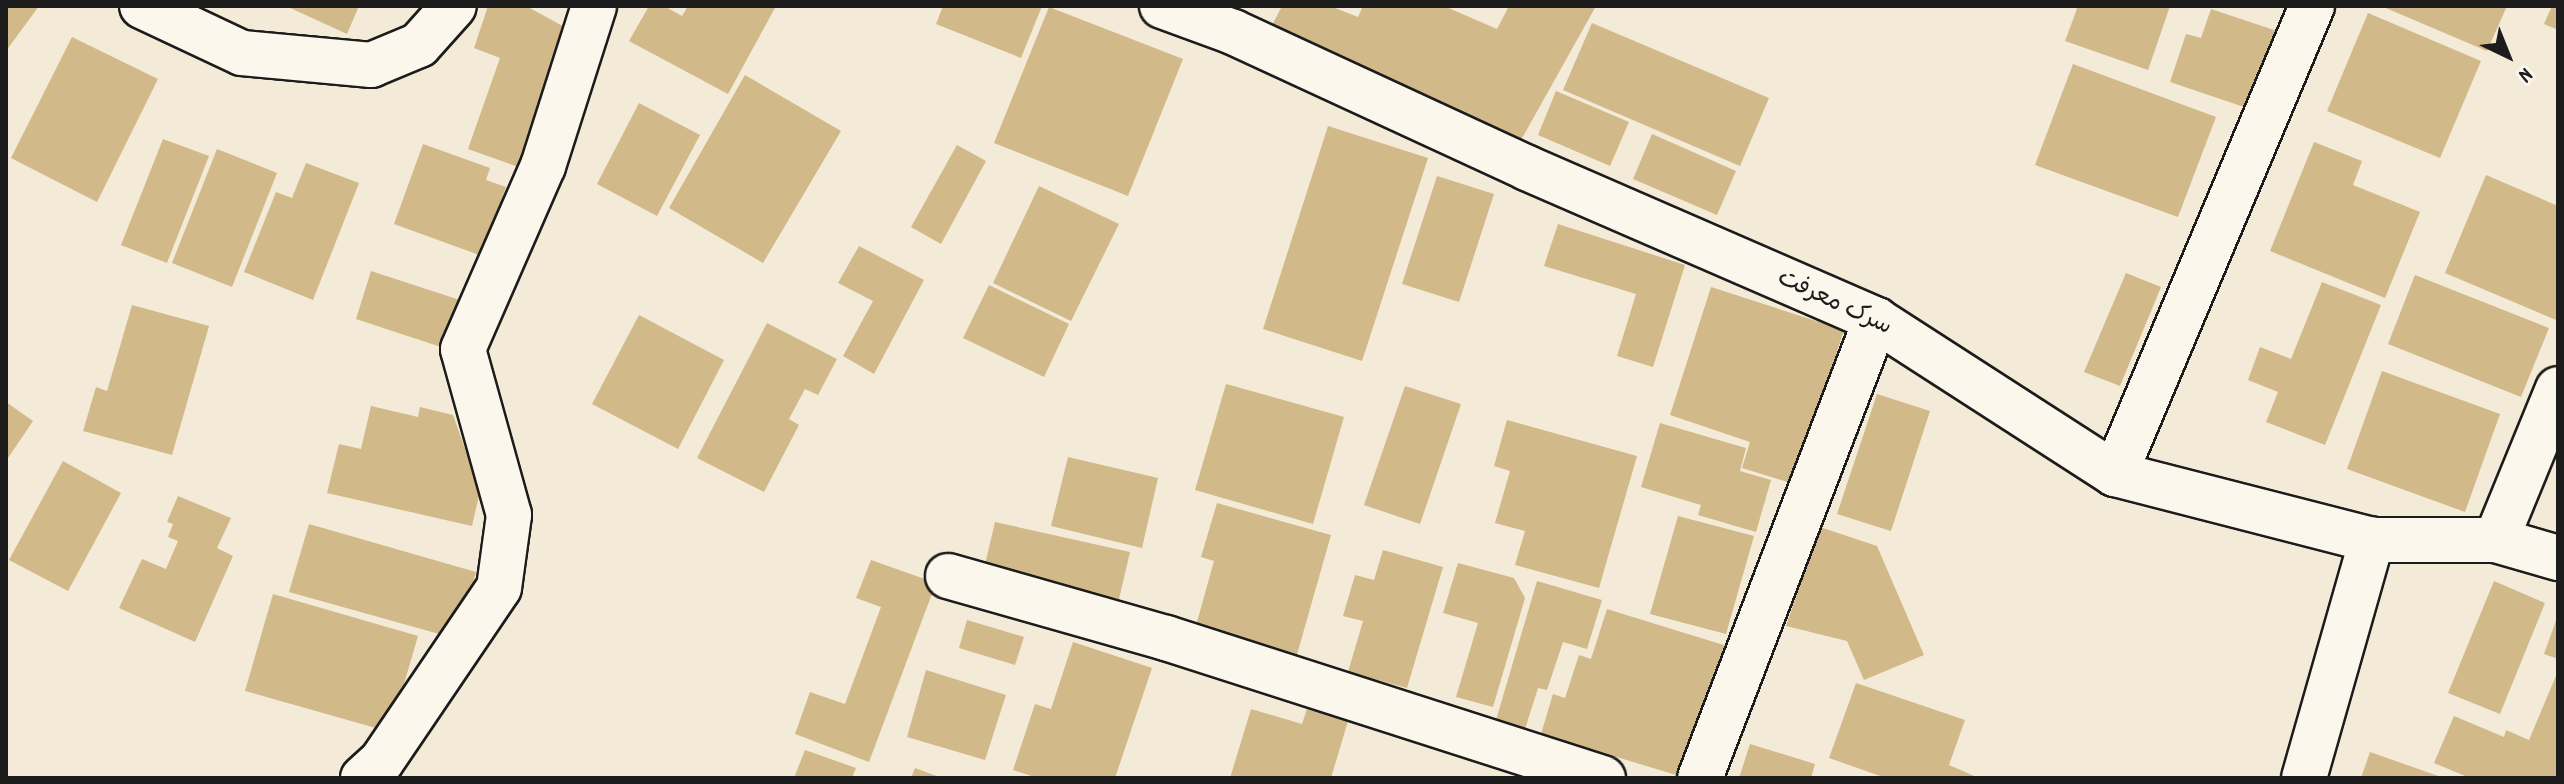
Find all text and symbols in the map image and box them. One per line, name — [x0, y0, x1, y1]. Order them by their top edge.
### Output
north arrow — [2468, 16, 2548, 96]
text: N — [2510, 59, 2539, 89]
street label: سرک معرفت — [1772, 265, 1896, 343]

